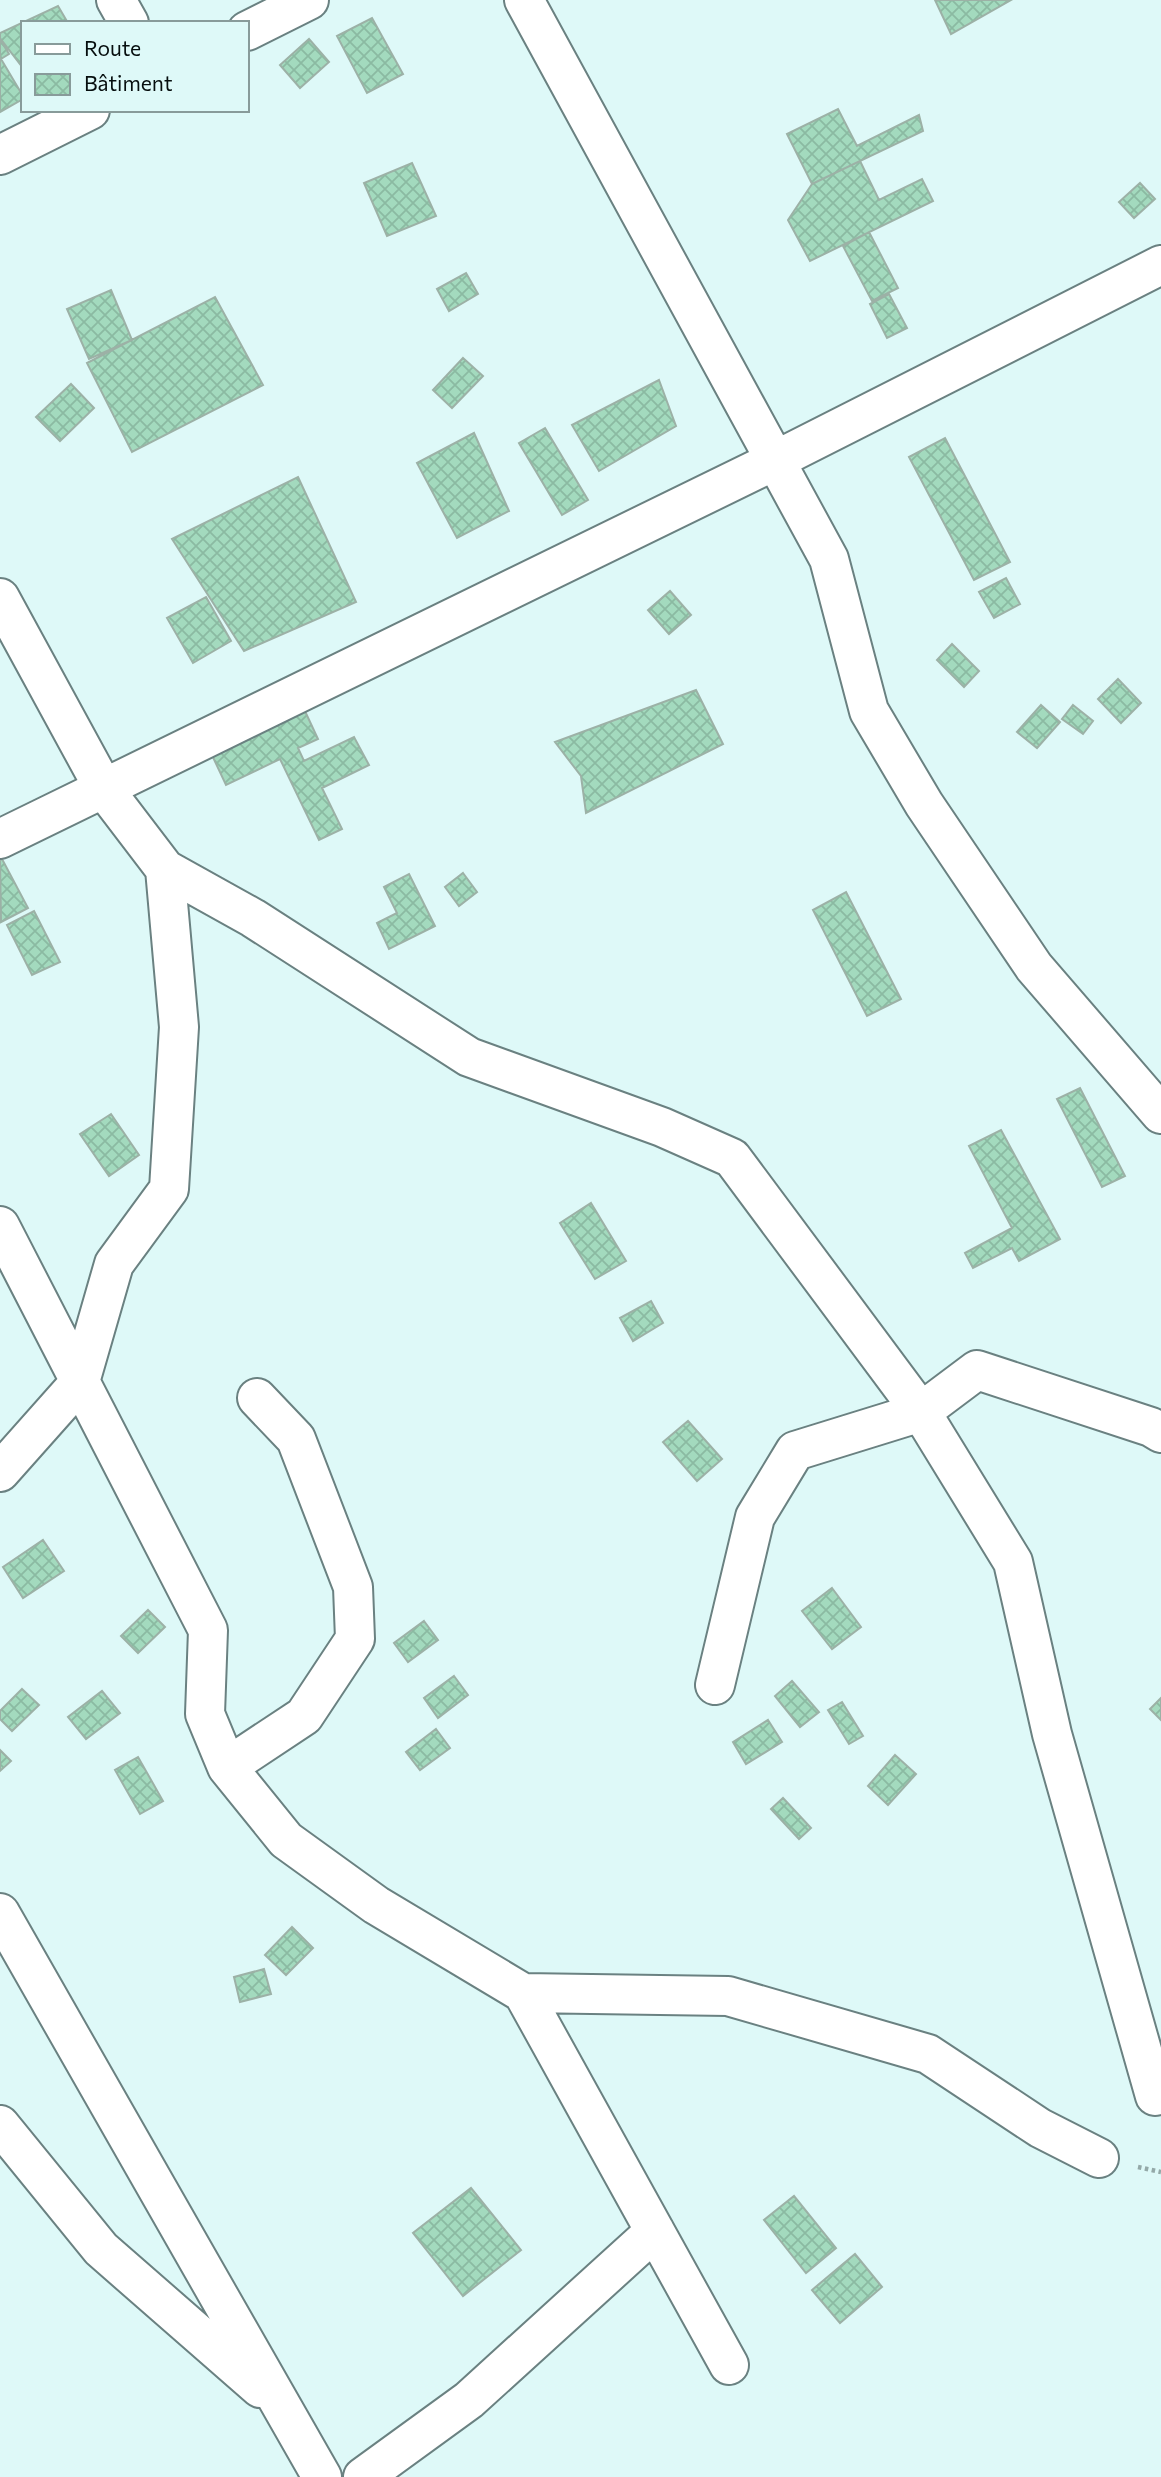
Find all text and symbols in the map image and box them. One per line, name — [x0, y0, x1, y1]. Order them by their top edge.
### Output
legend — [21, 21, 248, 112]
text: Route — [84, 35, 141, 60]
text: Bâtiment — [84, 70, 173, 95]

